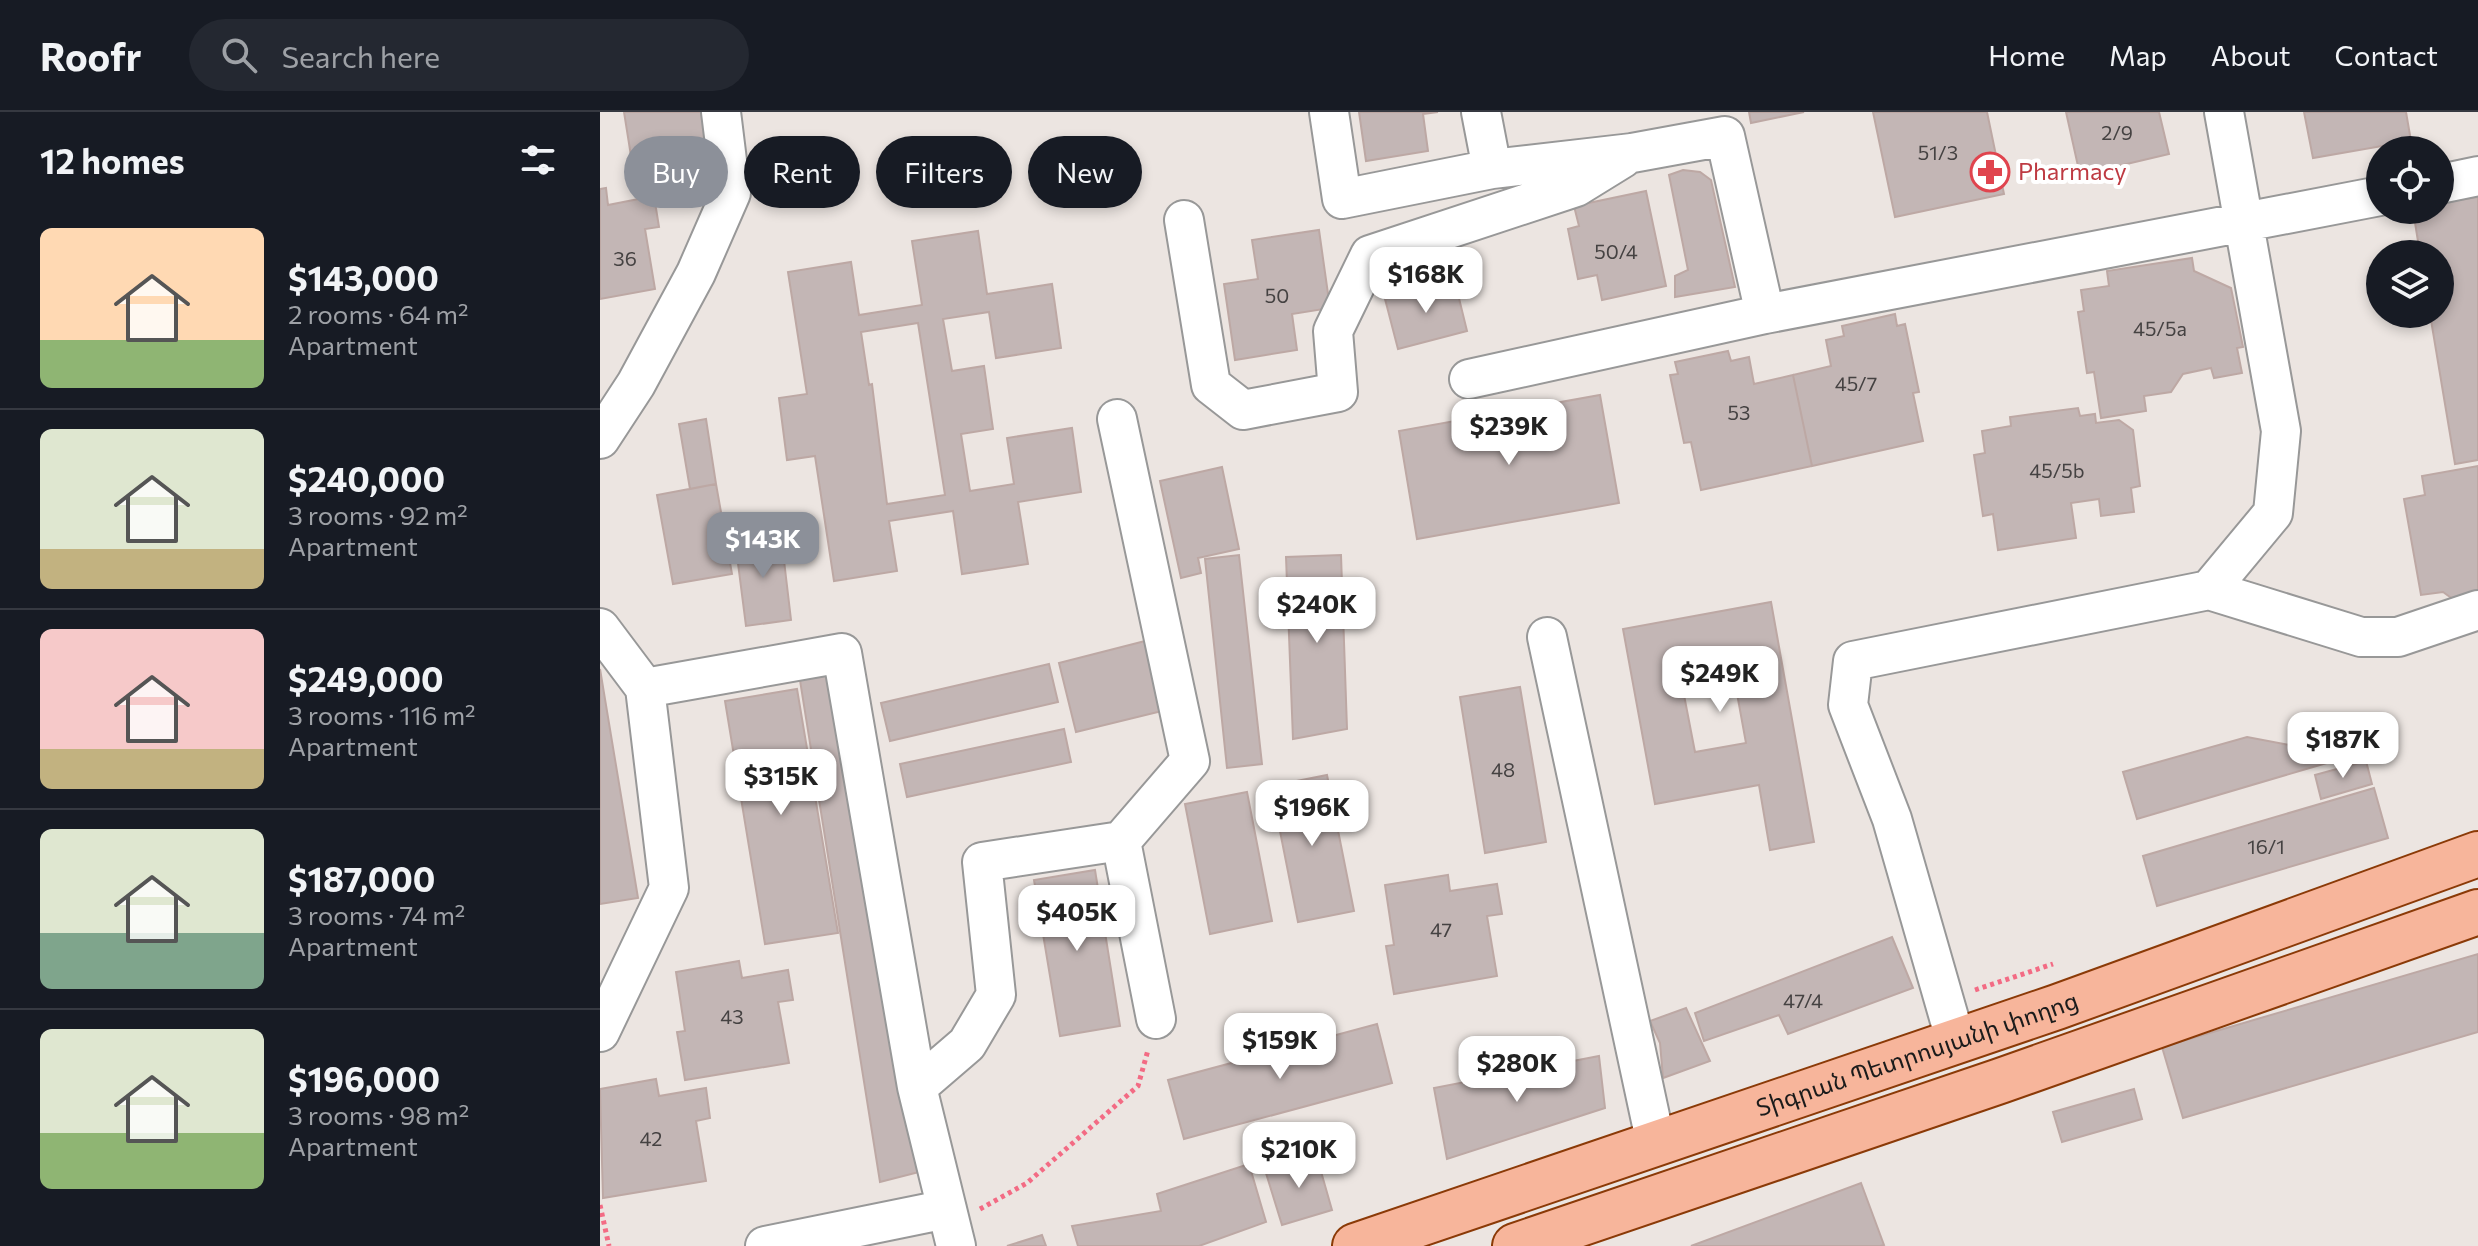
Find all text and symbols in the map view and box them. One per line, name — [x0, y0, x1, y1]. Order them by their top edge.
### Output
search box — [189, 19, 749, 91]
text: Roofr — [40, 32, 141, 79]
icon: search — [217, 33, 261, 77]
text: Search here — [281, 37, 440, 74]
text: Home — [1988, 38, 2065, 72]
text: Map — [2109, 38, 2167, 72]
text: About — [2211, 38, 2291, 72]
text: Contact — [2335, 38, 2438, 72]
house number: 2/9 — [2101, 120, 2133, 144]
chip: Buy — [624, 136, 728, 208]
chip: Rent — [744, 136, 860, 208]
chip: Filters — [876, 136, 1012, 208]
chip: New — [1028, 136, 1142, 208]
map controls — [2366, 136, 2454, 328]
button: locate — [2366, 136, 2454, 224]
icon: filters — [516, 138, 560, 182]
text: 12 homes — [40, 139, 185, 181]
house number: 51/3 — [1918, 140, 1958, 164]
pharmacy icon: Pharmacy — [1969, 151, 2011, 193]
place label: Pharmacy — [2018, 156, 2127, 185]
house number: 50/4 — [1594, 239, 1638, 263]
button: layers — [2366, 240, 2454, 328]
house number: 36 — [613, 246, 637, 270]
pin: $168K — [1370, 247, 1482, 315]
text: $143,000 — [288, 256, 439, 298]
text: $168K — [1388, 257, 1465, 288]
icon: home — [104, 260, 200, 356]
house number: 50 — [1265, 283, 1289, 307]
text: 2 rooms · 64 m² — [288, 298, 469, 329]
house number: 45/5a — [2133, 316, 2187, 340]
text: Apartment — [288, 329, 418, 360]
house number: 45/7 — [1835, 371, 1877, 395]
pin: $239K — [1453, 399, 1565, 467]
house number: 53 — [1728, 400, 1750, 424]
text: $239K — [1469, 409, 1549, 440]
text: $240,000 — [288, 457, 445, 499]
house number: 45/5b — [2029, 458, 2085, 482]
icon: home — [104, 461, 200, 557]
text: 3 rooms · 92 m² — [288, 499, 468, 530]
pin: $143K — [707, 512, 819, 580]
text: $143K — [725, 522, 801, 553]
text: Apartment — [288, 530, 418, 561]
pin: $240K — [1261, 577, 1373, 645]
text: $240K — [1277, 587, 1357, 618]
pin: $249K — [1664, 646, 1776, 714]
text: $249K — [1680, 656, 1760, 687]
text: $249,000 — [288, 657, 444, 699]
icon: home — [104, 661, 200, 757]
text: 3 rooms · 116 m² — [288, 699, 476, 730]
pin: $187K — [2287, 712, 2399, 780]
text: $187K — [2306, 722, 2381, 753]
text: Apartment — [288, 730, 418, 761]
pin: $315K — [725, 749, 837, 817]
house number: 48 — [1491, 757, 1515, 781]
text: $315K — [743, 759, 819, 790]
pin: $196K — [1256, 780, 1368, 848]
text: $196K — [1274, 790, 1350, 821]
house number: 16/1 — [2247, 834, 2285, 858]
text: $187,000 — [288, 857, 435, 899]
icon: home — [104, 861, 200, 957]
pin: $405K — [1021, 885, 1133, 953]
text: $405K — [1036, 895, 1118, 926]
text: 3 rooms · 74 m² — [288, 899, 465, 930]
house number: 47 — [1430, 917, 1452, 941]
text: Apartment — [288, 930, 418, 961]
street label: Տիգրան Պետրոսյանի փողոց — [1752, 985, 2082, 1121]
house number: 47/4 — [1783, 988, 1823, 1012]
house number: 43 — [720, 1004, 744, 1028]
pin: $159K — [1224, 1013, 1336, 1081]
text: $159K — [1242, 1023, 1318, 1054]
pin: $280K — [1461, 1036, 1573, 1104]
text: $280K — [1476, 1046, 1558, 1077]
text: $196,000 — [288, 1057, 440, 1099]
icon: home — [104, 1061, 200, 1157]
text: 3 rooms · 98 m² — [288, 1099, 469, 1130]
pin: $210K — [1243, 1122, 1355, 1190]
house number: 42 — [640, 1126, 662, 1150]
text: Apartment — [288, 1130, 418, 1161]
text: $210K — [1261, 1132, 1337, 1163]

